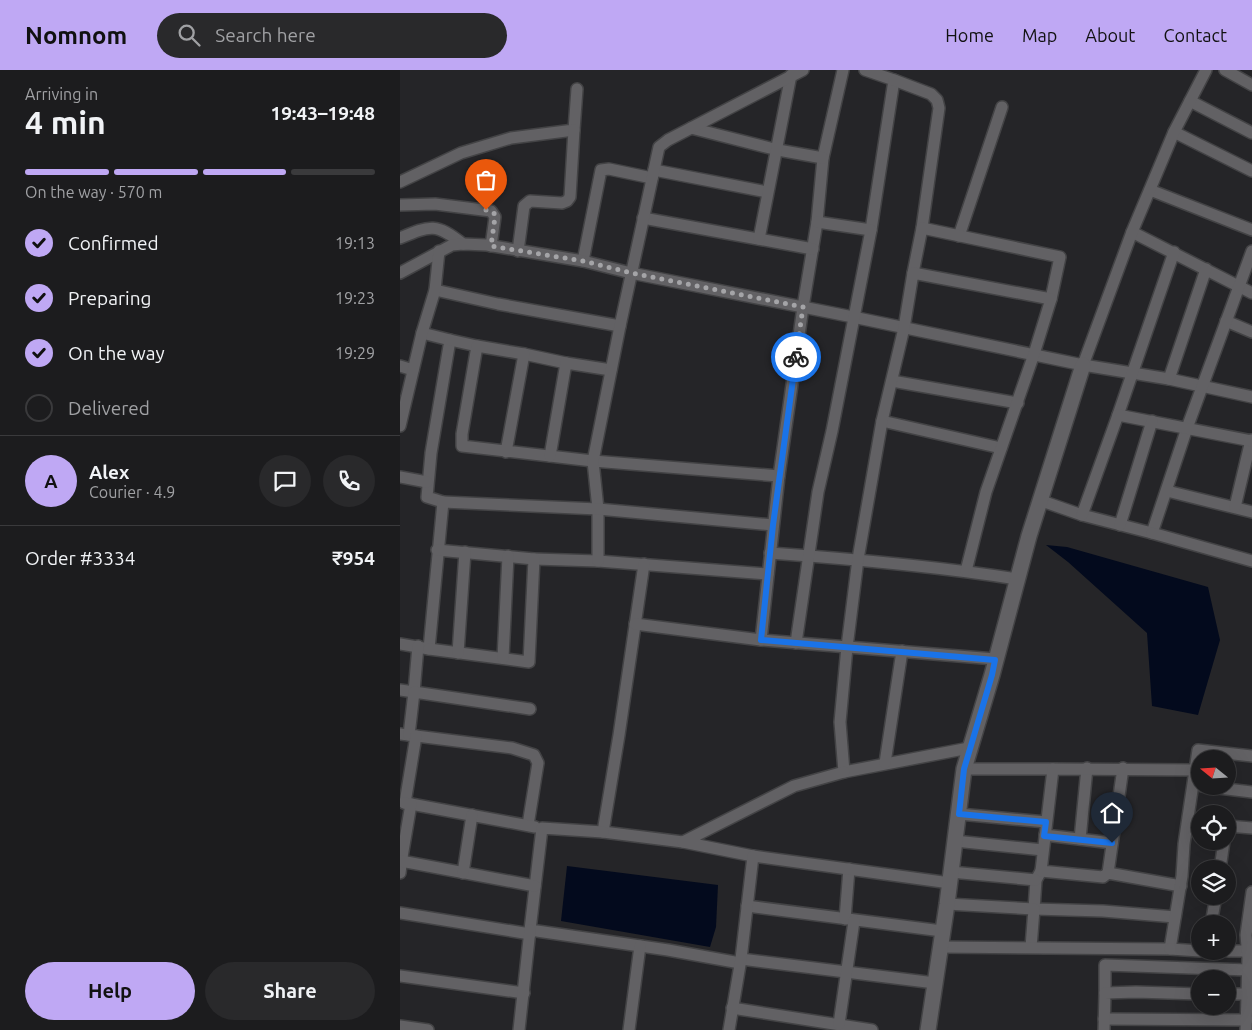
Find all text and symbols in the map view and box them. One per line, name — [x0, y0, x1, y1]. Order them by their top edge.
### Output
search box — [157, 13, 507, 58]
icon: search — [175, 21, 203, 49]
text: Nomnom — [25, 22, 127, 49]
text: Search here — [215, 24, 316, 46]
text: Home — [945, 25, 994, 45]
text: Map — [1022, 25, 1057, 45]
text: About — [1085, 25, 1135, 45]
text: Contact — [1163, 25, 1227, 45]
text: Arriving in — [25, 85, 98, 103]
text: 19:43–19:48 — [270, 102, 375, 124]
text: 4 min — [25, 104, 106, 140]
pin — [465, 159, 507, 210]
icon: bag — [472, 166, 500, 194]
text: On the way · 570 m — [25, 183, 162, 201]
icon: check — [25, 229, 53, 257]
text: Confirmed — [68, 232, 159, 254]
text: 19:13 — [335, 234, 375, 252]
icon: check — [25, 284, 53, 312]
text: Preparing — [68, 287, 152, 309]
text: 19:23 — [335, 289, 375, 307]
courier — [771, 332, 821, 382]
icon: check — [25, 339, 53, 367]
text: On the way — [68, 342, 165, 364]
icon: bike — [782, 343, 810, 371]
text: 19:29 — [335, 344, 375, 362]
text: Delivered — [68, 397, 150, 419]
button: chat — [259, 455, 311, 507]
button: phone — [323, 455, 375, 507]
text: Alex — [89, 461, 129, 483]
text: A — [44, 470, 58, 492]
text: Courier · 4.9 — [89, 483, 175, 501]
text: Order #3334 — [25, 547, 135, 569]
text: ₹954 — [332, 547, 375, 569]
north arrow — [1191, 750, 1236, 795]
map controls — [1191, 750, 1236, 1015]
pin — [1091, 792, 1133, 843]
icon: home — [1098, 799, 1126, 827]
button: locate — [1191, 805, 1236, 850]
button: layers — [1191, 860, 1236, 905]
button: + — [1191, 915, 1236, 960]
button: Help — [25, 962, 195, 1020]
button: Share — [205, 962, 375, 1020]
button: − — [1191, 970, 1236, 1015]

